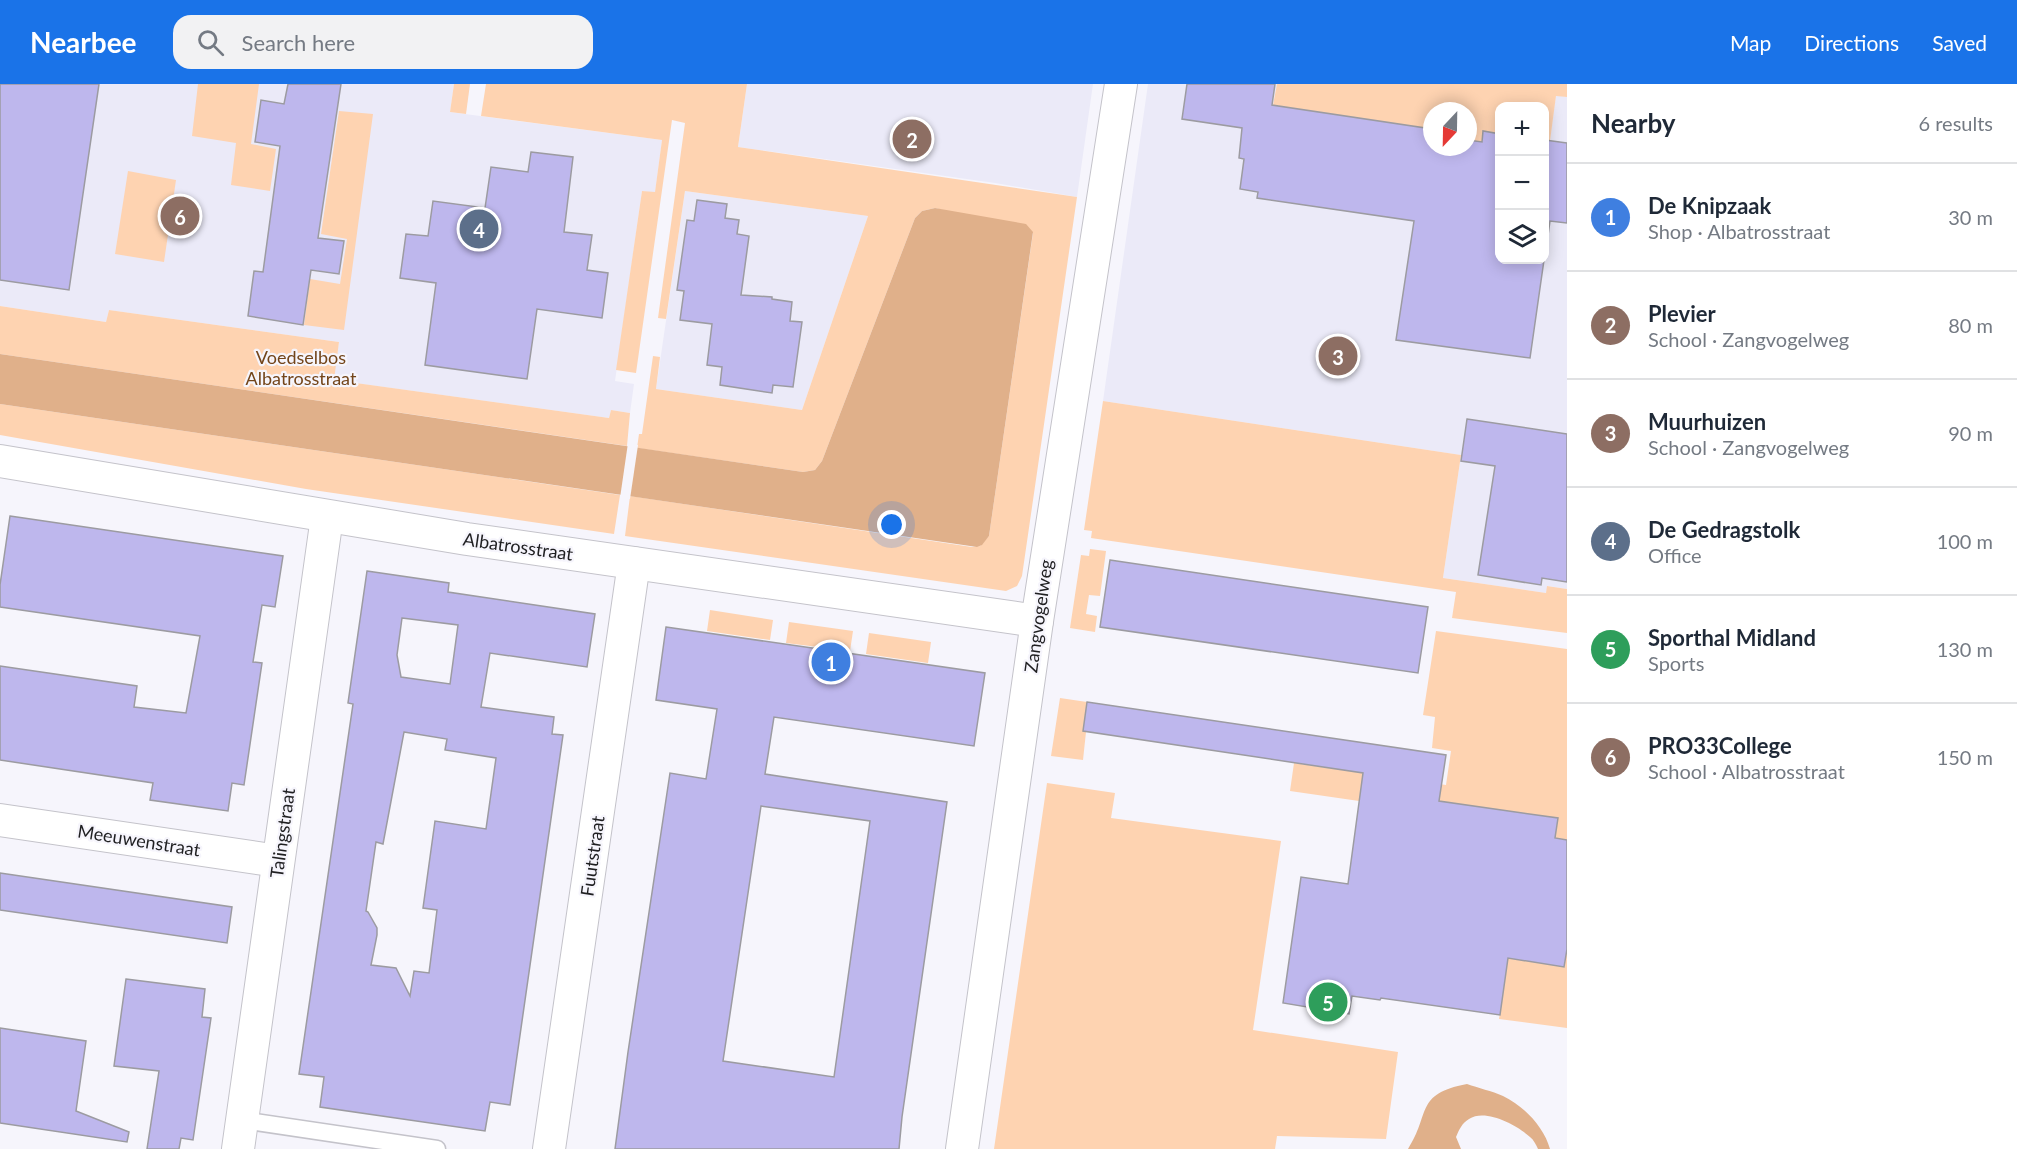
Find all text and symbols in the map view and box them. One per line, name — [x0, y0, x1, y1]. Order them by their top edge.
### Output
search box — [173, 15, 593, 69]
text: Nearbee — [30, 25, 137, 59]
icon: search — [194, 26, 227, 59]
text: Search here — [242, 29, 355, 56]
text: Map — [1730, 30, 1771, 55]
text: Directions — [1804, 30, 1899, 55]
text: Saved — [1932, 30, 1987, 55]
north arrow — [1423, 102, 1477, 156]
map controls — [1495, 102, 1549, 264]
button: + — [1495, 102, 1549, 156]
text: Nearby — [1591, 107, 1676, 139]
text: 6 results — [1918, 111, 1993, 135]
pin: 2 — [892, 116, 932, 162]
button: − — [1495, 156, 1549, 210]
text: De Knipzaak — [1648, 192, 1771, 219]
pin: 6 — [160, 194, 200, 238]
text: 1 — [1605, 205, 1616, 229]
text: 30 m — [1948, 205, 1993, 229]
pin: 4 — [460, 206, 498, 252]
button: layers — [1495, 210, 1549, 264]
text: Shop · Albatrosstraat — [1648, 219, 1830, 243]
text: Plevier — [1648, 300, 1716, 327]
text: 2 — [1605, 313, 1616, 337]
text: 80 m — [1948, 313, 1993, 337]
text: School · Zangvogelweg — [1648, 327, 1849, 351]
pin: 3 — [1318, 334, 1358, 378]
park label: Voedselbos Albatrosstraat — [246, 346, 357, 389]
text: Muurhuizen — [1648, 408, 1766, 435]
text: 3 — [1605, 421, 1616, 445]
text: 90 m — [1948, 421, 1993, 445]
text: School · Zangvogelweg — [1648, 435, 1849, 459]
your location — [877, 510, 906, 539]
text: De Gedragstolk — [1648, 516, 1800, 543]
street label: Albatrosstraat — [462, 527, 575, 565]
text: 4 — [1605, 529, 1616, 553]
text: 100 m — [1937, 529, 1993, 553]
text: Office — [1648, 543, 1702, 567]
street label: Zangvogelweg — [1019, 558, 1057, 674]
text: Sporthal Midland — [1648, 624, 1816, 651]
text: 5 — [1605, 637, 1616, 661]
text: 130 m — [1937, 637, 1993, 661]
pin: 1 — [812, 640, 850, 684]
text: Sports — [1648, 651, 1704, 675]
text: PRO33College — [1648, 732, 1792, 759]
text: 6 — [1605, 745, 1616, 769]
text: 150 m — [1937, 745, 1993, 769]
text: School · Albatrosstraat — [1648, 759, 1845, 783]
street label: Talingstraat — [265, 786, 299, 879]
street label: Fuutstraat — [575, 814, 609, 898]
street label: Meeuwenstraat — [76, 819, 202, 861]
pin: 5 — [1308, 980, 1348, 1024]

